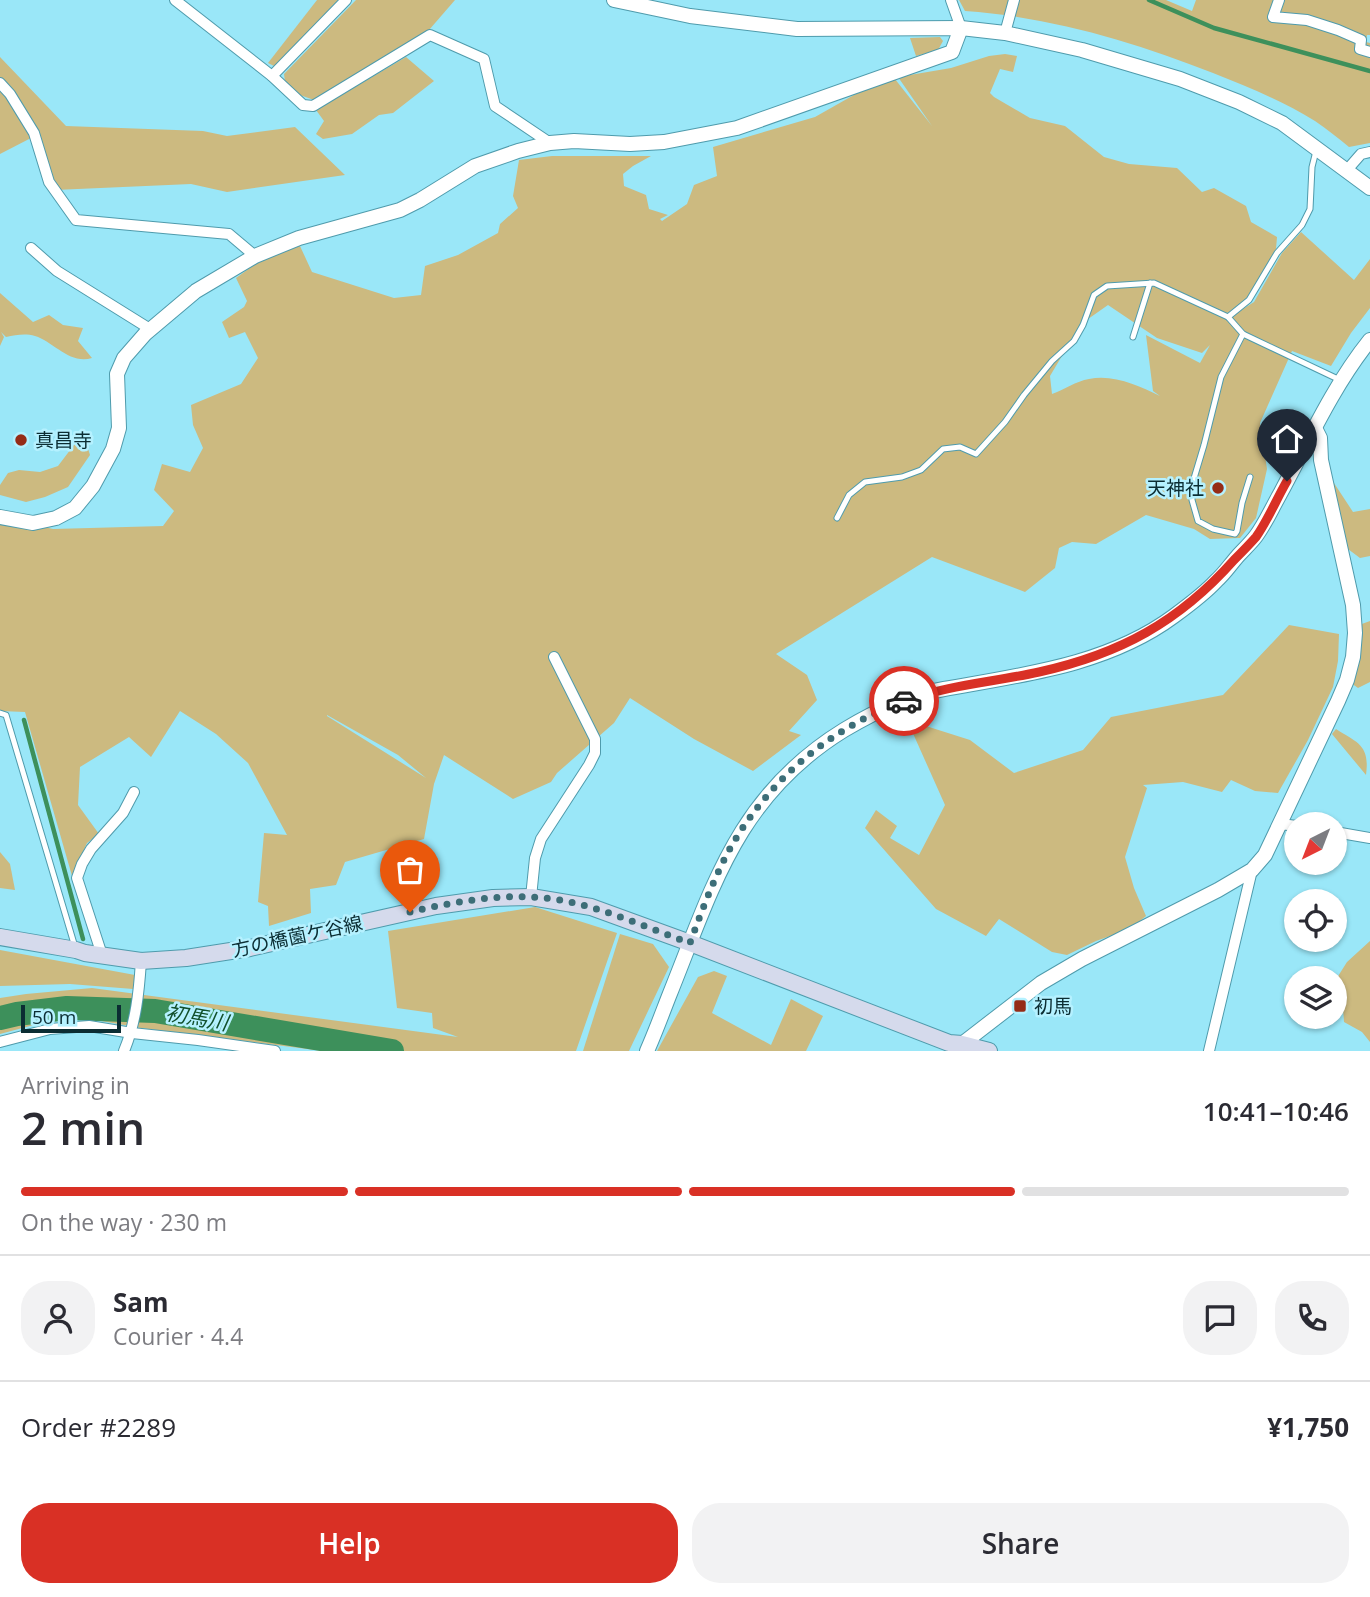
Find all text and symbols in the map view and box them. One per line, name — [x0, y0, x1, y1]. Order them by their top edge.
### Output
pin — [1257, 409, 1317, 481]
icon: home — [1268, 420, 1306, 458]
place label: 真昌寺 — [35, 427, 92, 453]
marker: 真昌寺 — [13, 432, 29, 448]
place label: 天神社 — [1147, 475, 1204, 501]
marker: 天神社 — [1210, 480, 1226, 496]
courier — [869, 666, 939, 736]
icon: car — [885, 682, 923, 720]
north arrow — [1284, 812, 1348, 875]
map controls — [1284, 812, 1347, 1029]
pin — [380, 840, 440, 912]
icon: bag — [391, 851, 429, 889]
button: locate — [1284, 889, 1347, 952]
street label: 方の橋薗ケ谷線 — [229, 909, 365, 963]
button: layers — [1284, 966, 1347, 1029]
place label: 初馬 — [1034, 993, 1072, 1019]
water label: 初馬川 — [164, 998, 233, 1037]
marker: 初馬 — [1012, 998, 1028, 1014]
scale bar — [21, 1002, 121, 1034]
text: 50 m — [32, 1004, 76, 1030]
text: Arriving in — [21, 1069, 130, 1101]
text: 10:41–10:46 — [1203, 1093, 1349, 1129]
text: 2 min — [21, 1096, 145, 1158]
text: On the way · 230 m — [21, 1206, 227, 1238]
button: person — [21, 1281, 95, 1355]
button: chat — [1183, 1281, 1257, 1355]
button: phone — [1275, 1281, 1349, 1355]
text: Sam — [113, 1284, 169, 1320]
text: Courier · 4.4 — [113, 1320, 243, 1352]
text: Order #2289 — [21, 1409, 176, 1445]
text: ¥1,750 — [1267, 1409, 1349, 1445]
button: Help — [21, 1503, 678, 1583]
button: Share — [692, 1503, 1349, 1583]

